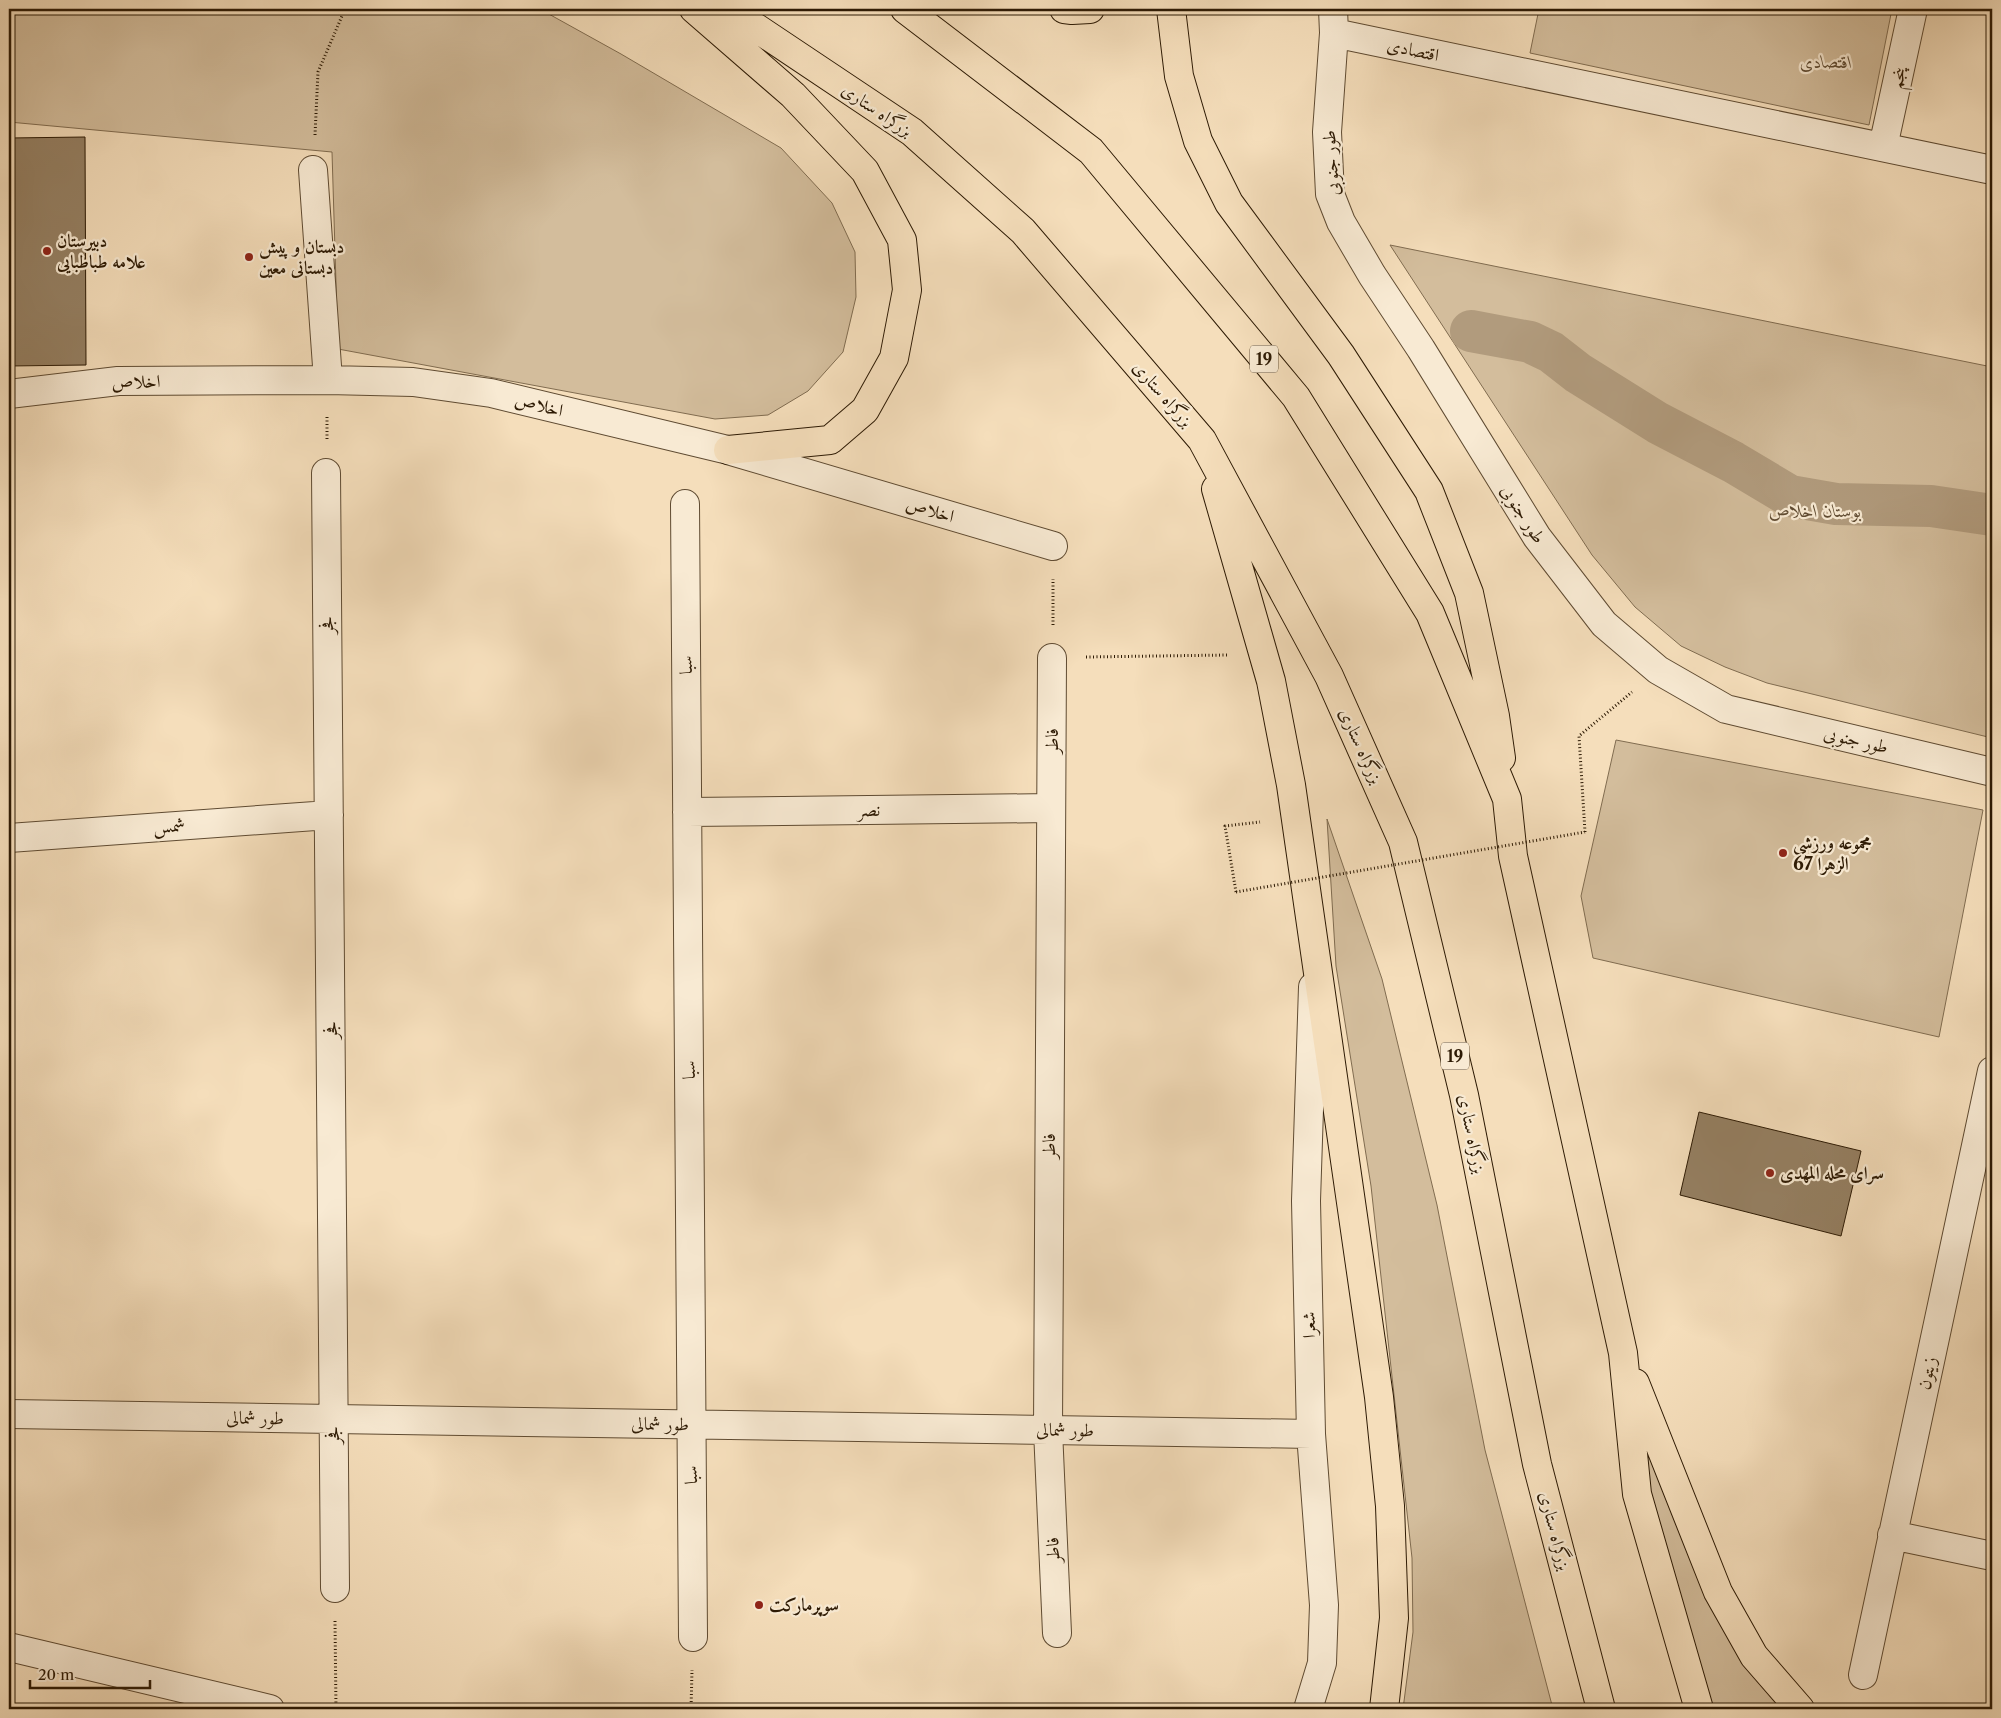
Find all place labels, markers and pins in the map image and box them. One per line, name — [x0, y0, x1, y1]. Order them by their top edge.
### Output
place label: دبیرستان علامه طباطبایی — [56, 230, 145, 274]
place label: دبستان و پیش دبستانی معین — [259, 236, 344, 279]
marker: دبیرستان علامه طباطبایی — [41, 245, 53, 257]
marker: دبستان و پیش دبستانی معین — [243, 251, 255, 263]
place label: مجموعه ورزشي الزهرا 67 — [1793, 832, 1872, 876]
marker: مجموعه ورزشي الزهرا 67 — [1777, 847, 1789, 859]
place label: سرای محله المهدی — [1780, 1162, 1884, 1185]
marker: سرای محله المهدی — [1764, 1167, 1776, 1179]
place label: سوپرمارکت — [769, 1594, 839, 1617]
marker: سوپرمارکت — [753, 1599, 765, 1611]

